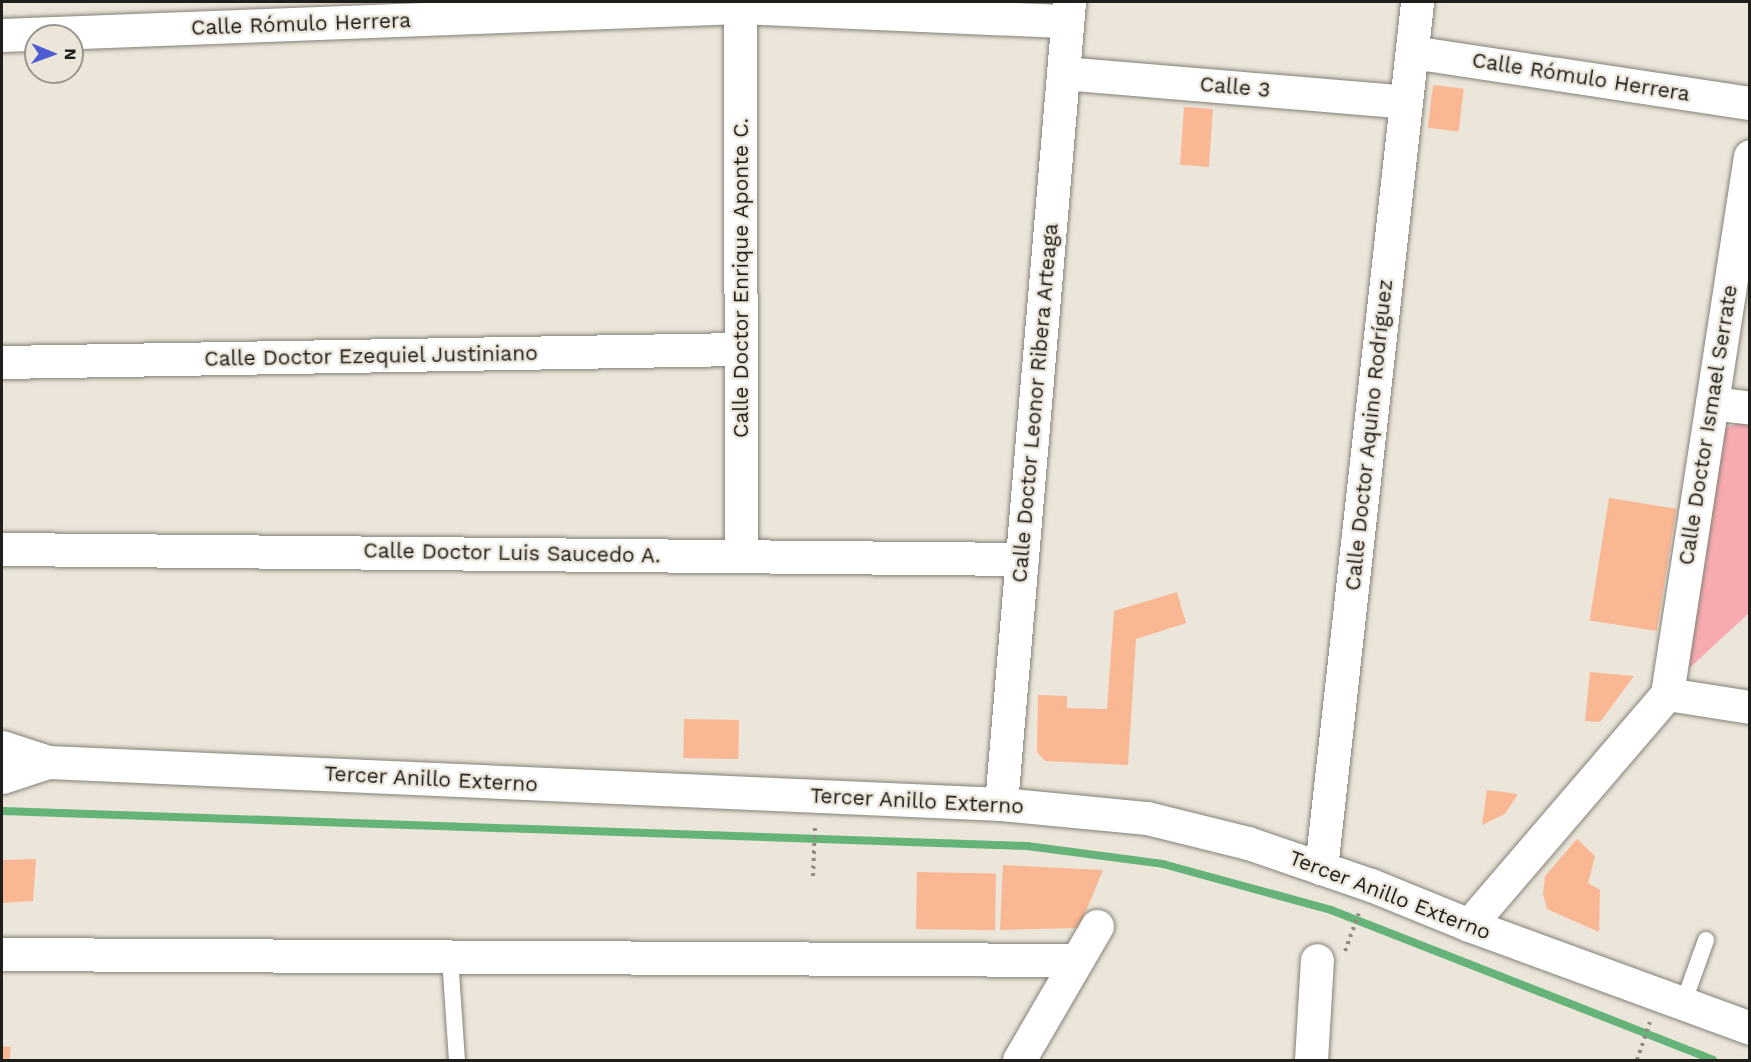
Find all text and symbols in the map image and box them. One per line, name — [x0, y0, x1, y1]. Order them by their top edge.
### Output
street label: Calle Rómulo Herrera — [191, 8, 411, 40]
north arrow — [24, 24, 84, 84]
street label: Calle Rómulo Herrera — [1470, 47, 1692, 107]
text: N — [61, 48, 80, 60]
street label: Calle 3 — [1199, 71, 1271, 103]
street label: Calle Doctor Enrique Aponte C. — [728, 117, 754, 439]
street label: Calle Doctor Leonor Ribera Arteaga — [1007, 221, 1063, 585]
street label: Calle Doctor Aquino Rodríguez — [1340, 277, 1398, 593]
street label: Calle Doctor Ismael Serrate — [1673, 283, 1743, 567]
street label: Calle Doctor Ezequiel Justiniano — [203, 340, 539, 372]
street label: Calle Doctor Luis Saucedo A. — [362, 538, 662, 568]
street label: Tercer Anillo Externo — [323, 761, 539, 797]
street label: Tercer Anillo Externo — [809, 783, 1025, 819]
street label: Tercer Anillo Externo — [1285, 845, 1495, 945]

